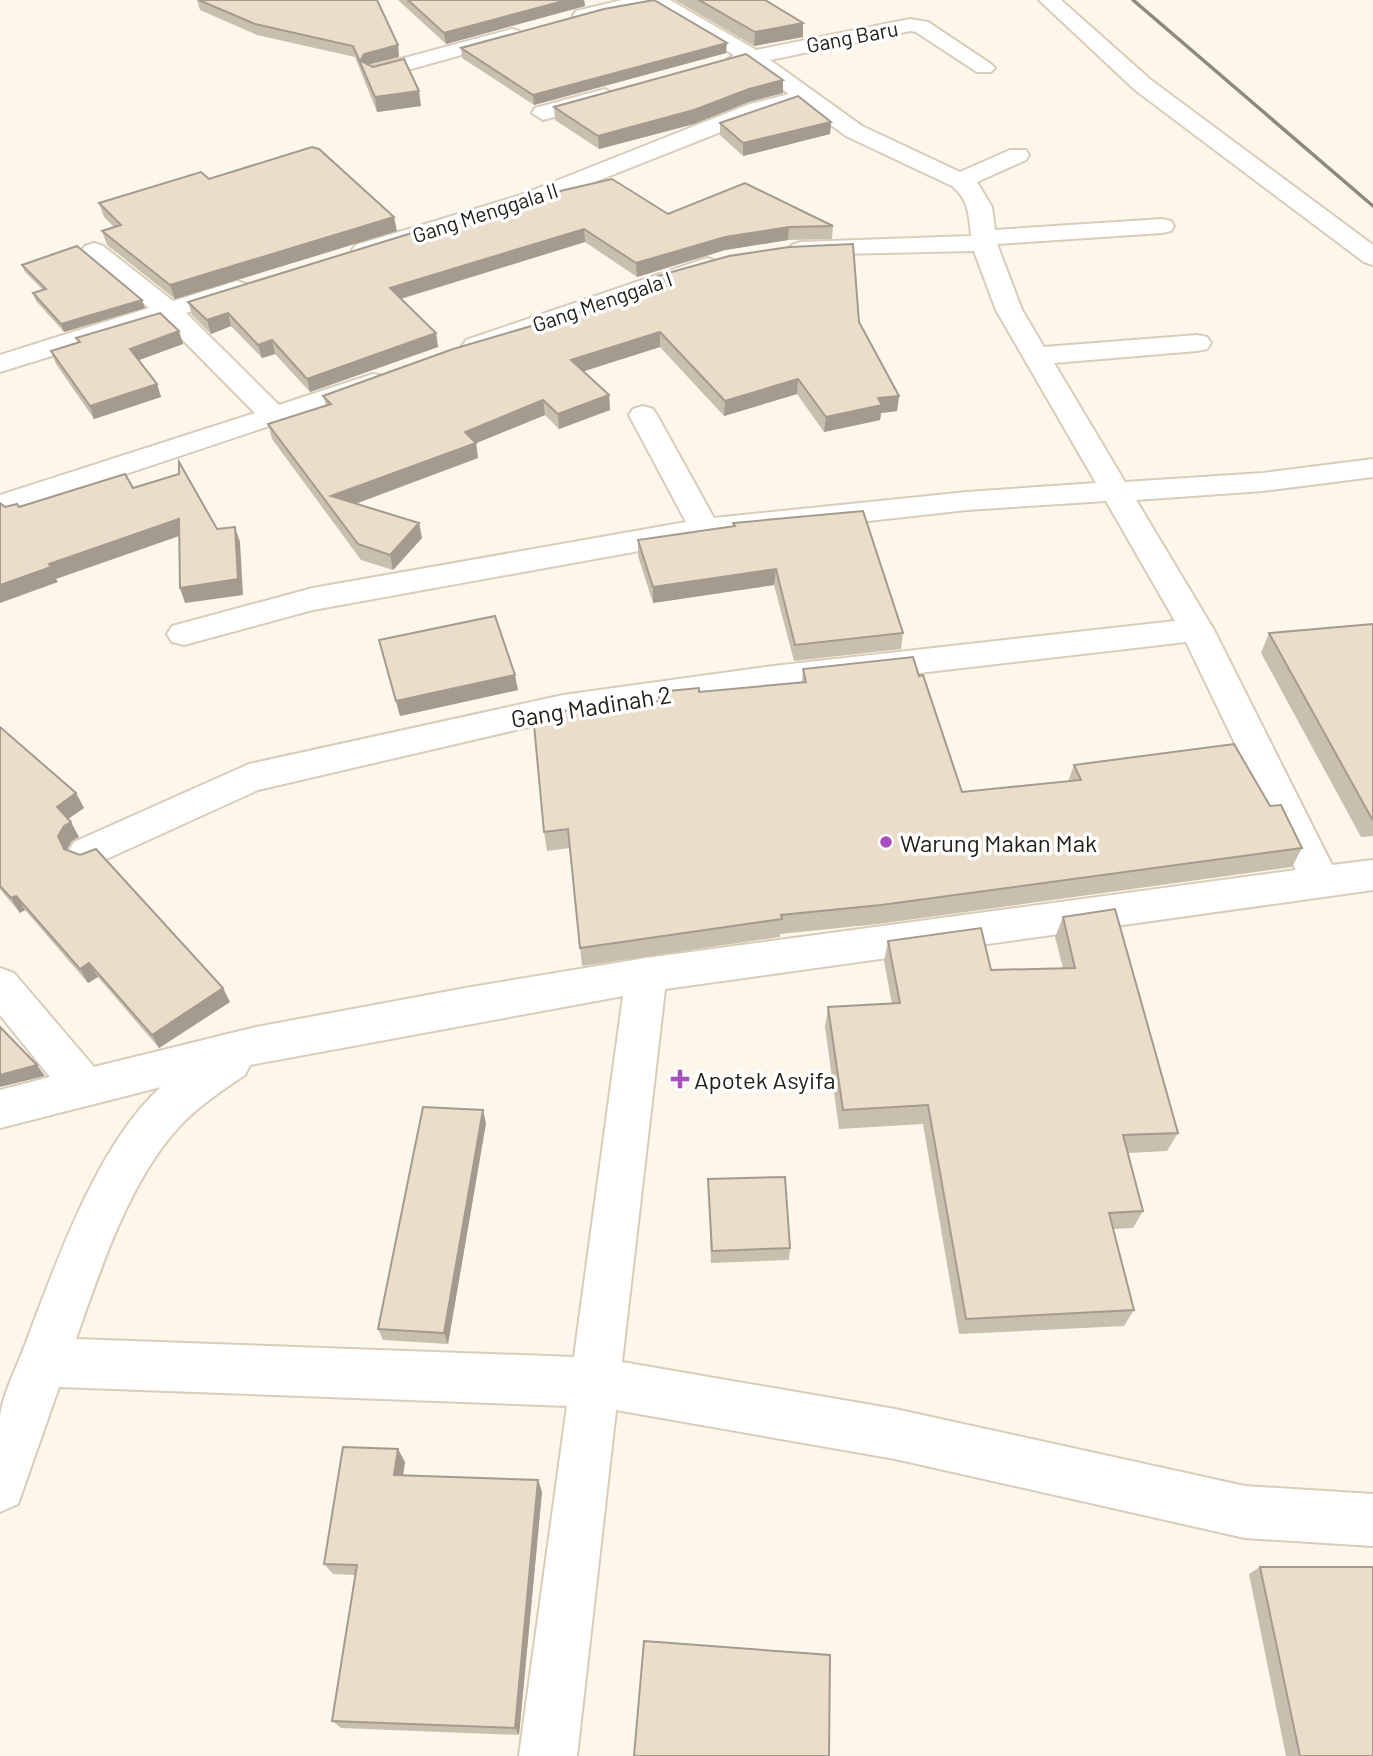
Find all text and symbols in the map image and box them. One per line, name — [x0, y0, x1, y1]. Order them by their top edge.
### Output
street label: Gang Baru — [804, 15, 900, 57]
street label: Gang Menggala II — [409, 177, 561, 247]
street label: Gang Menggala I — [529, 265, 675, 337]
street label: Gang Madinah 2 — [509, 679, 673, 733]
place label: Warung Makan Mak — [900, 828, 1097, 857]
marker: Warung Makan Mak — [878, 834, 894, 850]
place label: Apotek Asyifa — [694, 1065, 836, 1094]
marker: Apotek Asyifa — [672, 1071, 688, 1087]

